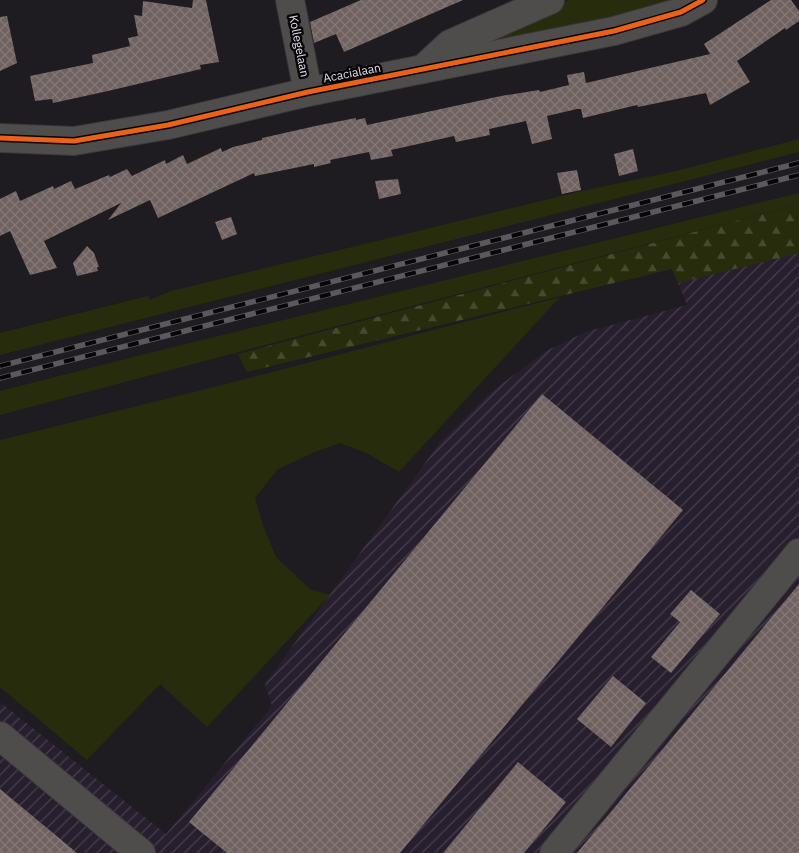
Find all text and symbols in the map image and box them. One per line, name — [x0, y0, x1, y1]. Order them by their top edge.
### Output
street label: Kollegelaan — [286, 14, 313, 78]
street label: Acacialaan — [322, 60, 382, 85]

